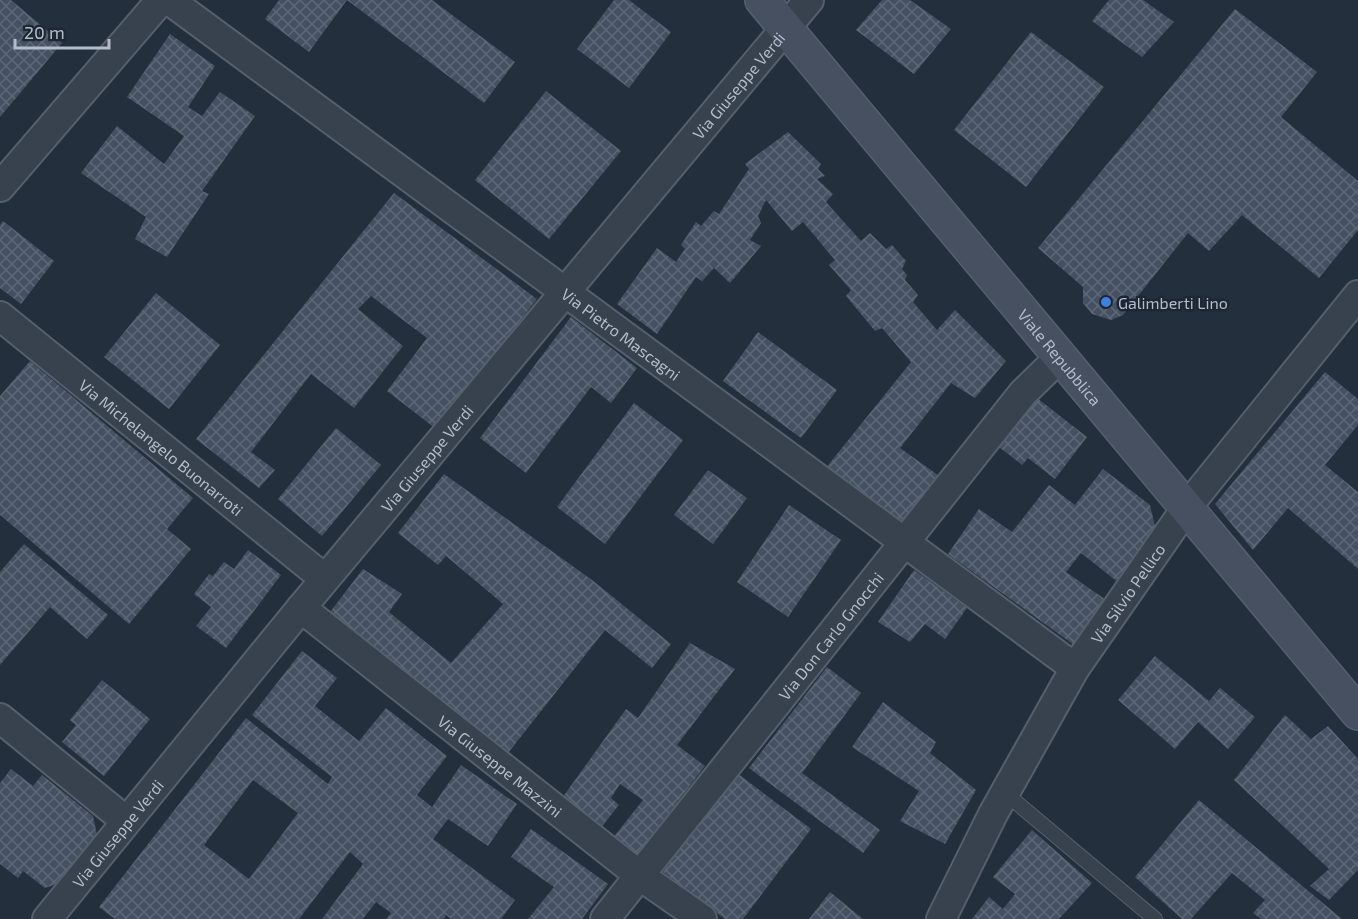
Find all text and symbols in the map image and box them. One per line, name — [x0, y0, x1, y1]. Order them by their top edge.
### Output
scale bar — [15, 12, 110, 50]
text: 20 m — [24, 21, 65, 43]
street label: Via Giuseppe Verdi — [688, 28, 788, 142]
street label: Via Pietro Mascagni — [558, 283, 684, 384]
place label: Galimberti Lino — [1118, 293, 1228, 312]
marker: Galimberti Lino — [1099, 295, 1113, 309]
street label: Viale Repubblica — [1014, 305, 1106, 409]
street label: Via Michelangelo Buonarroti — [76, 375, 248, 519]
street label: Via Giuseppe Verdi — [376, 401, 476, 515]
street label: Via Silvio Pellico — [1086, 540, 1168, 646]
street label: Via Don Carlo Gnocchi — [774, 568, 887, 703]
street label: Via Giuseppe Mazzini — [434, 711, 566, 820]
street label: Via Giuseppe Verdi — [68, 775, 167, 891]

